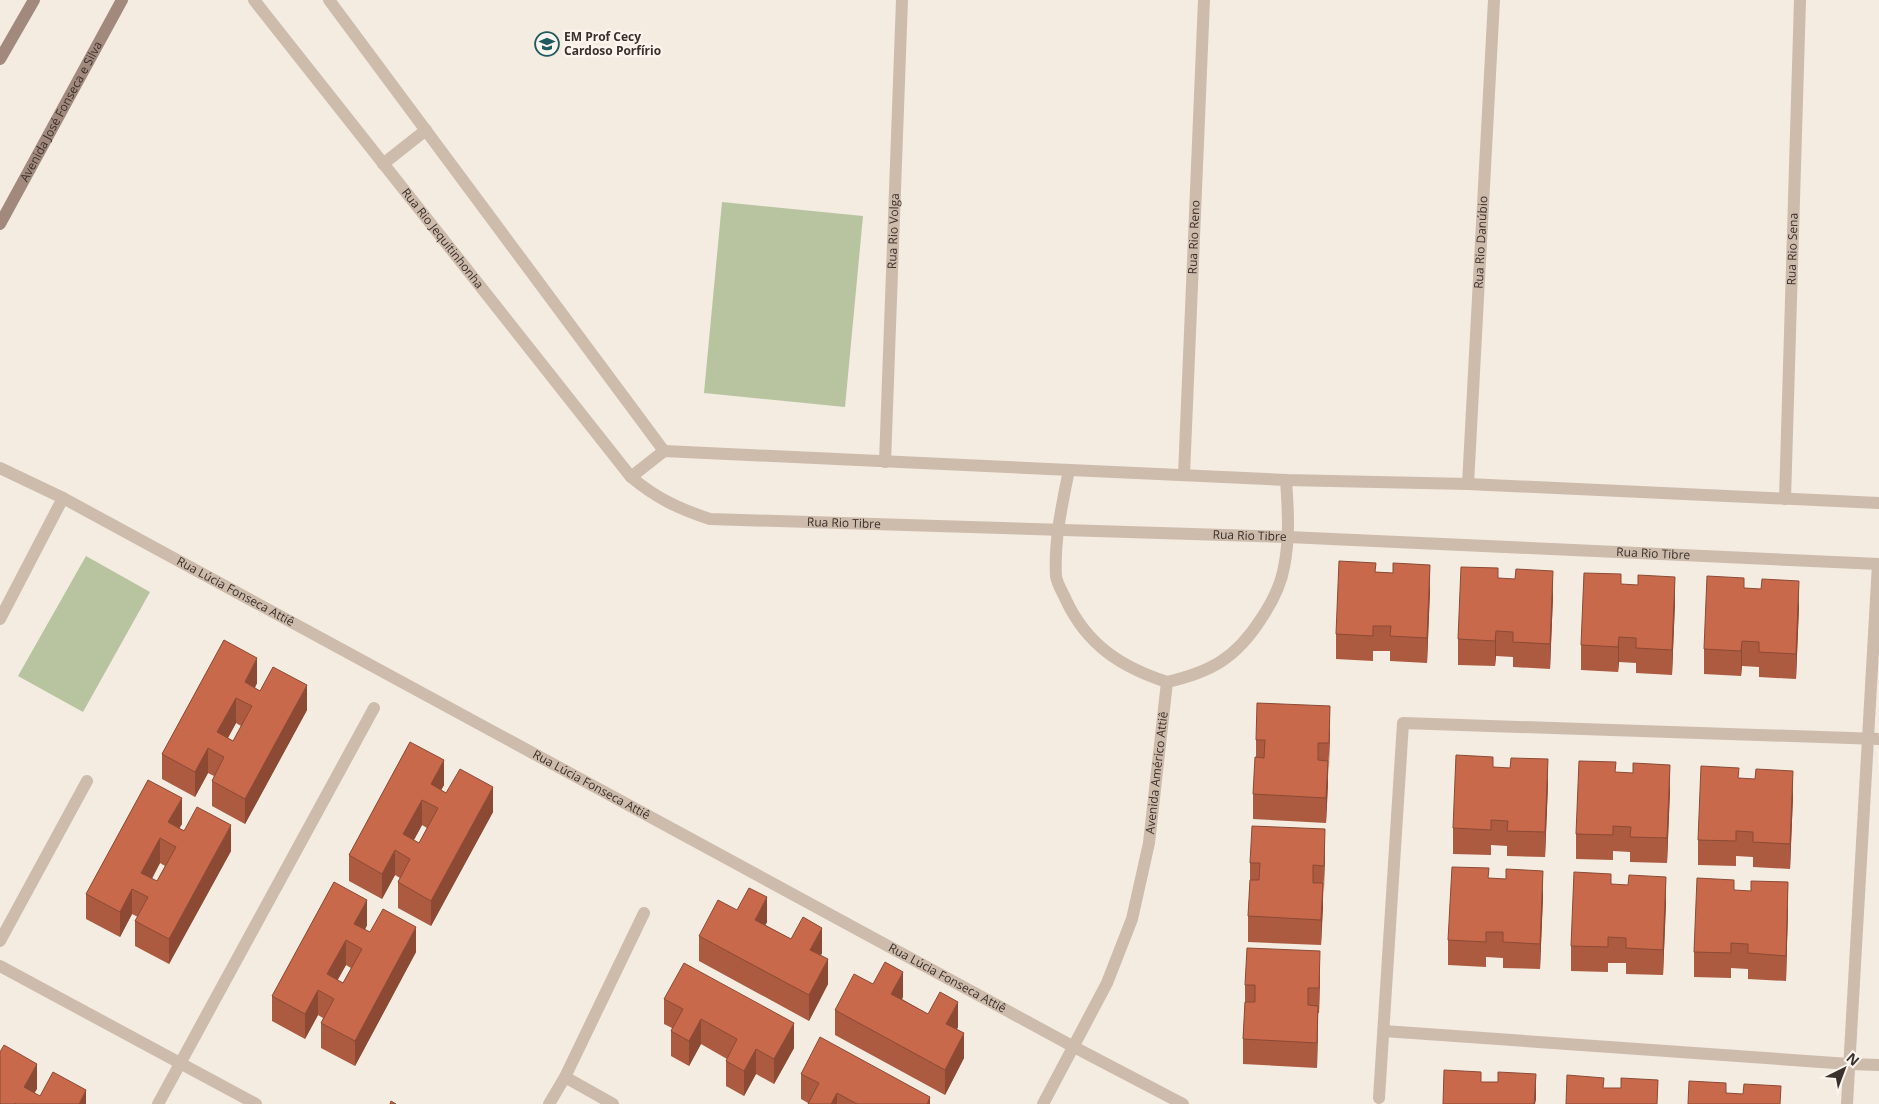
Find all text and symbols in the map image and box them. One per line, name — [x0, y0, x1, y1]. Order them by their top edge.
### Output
place label: EM Prof Cecy Cardoso Porfírio — [564, 28, 661, 59]
school or university icon: EM Prof Cecy Cardoso Porfírio — [534, 31, 560, 57]
street label: Avenida José Fonseca e Silva — [16, 38, 106, 185]
street label: Rua Rio Jequitinhonha — [398, 184, 488, 292]
street label: Rua Rio Volga — [883, 193, 903, 269]
street label: Rua Rio Danúbio — [1469, 195, 1491, 289]
street label: Rua Rio Reno — [1183, 200, 1204, 275]
street label: Rua Rio Sena — [1782, 212, 1802, 286]
street label: Rua Rio Tibre — [807, 513, 881, 532]
street label: Rua Rio Tibre — [1212, 526, 1287, 545]
street label: Rua Rio Tibre — [1616, 543, 1691, 563]
street label: Rua Lúcia Fonseca Attiê — [174, 552, 298, 630]
street label: Avenida Américo Attiê — [1141, 710, 1172, 835]
street label: Rua Lúcia Fonseca Attiê — [530, 746, 654, 823]
street label: Rua Lúcia Fonseca Attiê — [886, 939, 1010, 1017]
north arrow — [1819, 1044, 1869, 1094]
text: N — [1842, 1048, 1864, 1070]

